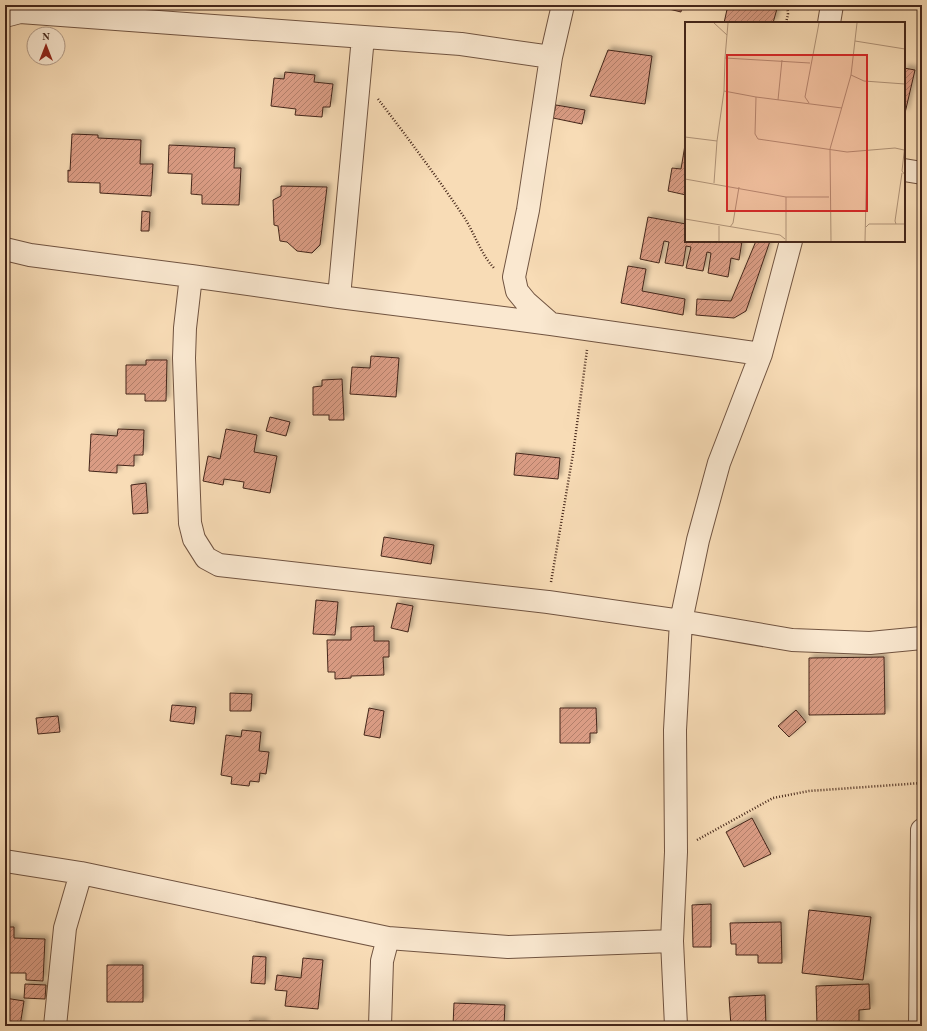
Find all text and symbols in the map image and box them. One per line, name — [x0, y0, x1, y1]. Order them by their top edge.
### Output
inset map — [685, 22, 905, 242]
north arrow — [26, 26, 66, 66]
text: N — [42, 32, 51, 43]

